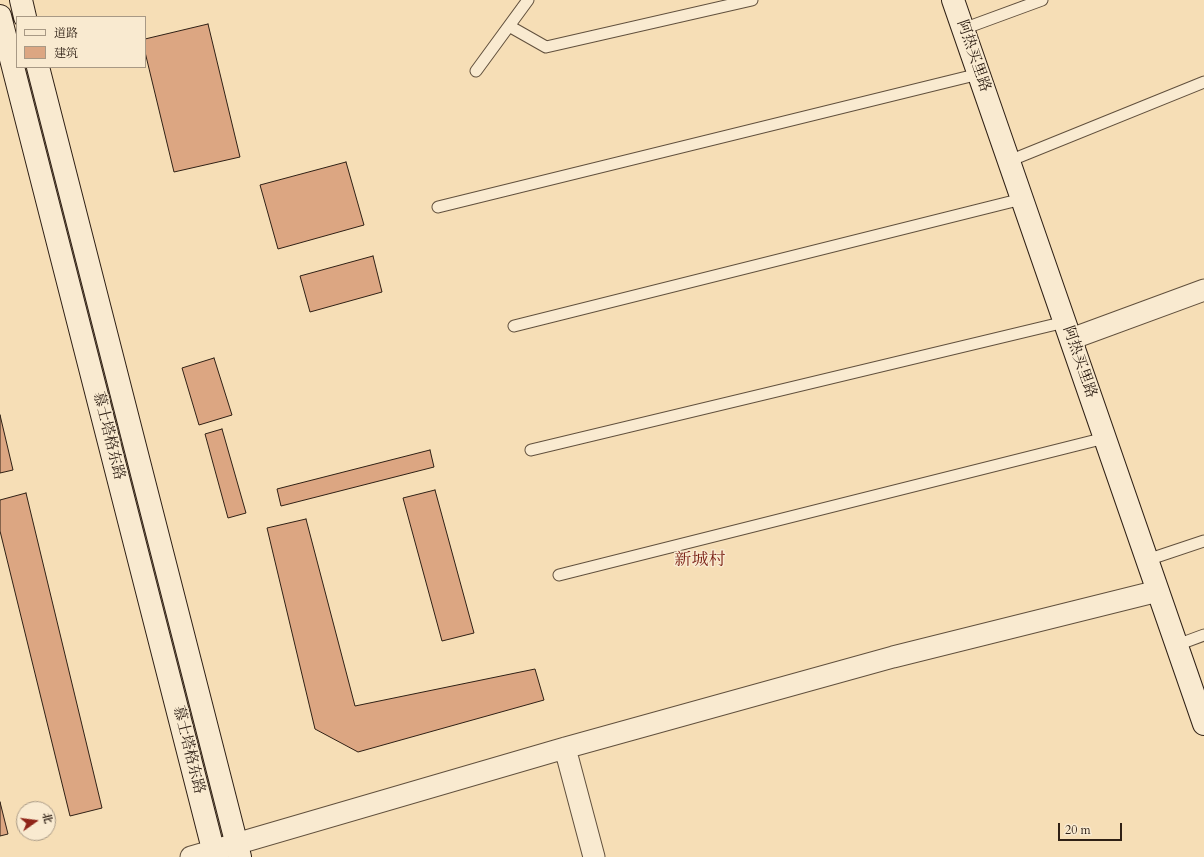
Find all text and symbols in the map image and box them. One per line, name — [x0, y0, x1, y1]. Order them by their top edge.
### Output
legend — [16, 16, 146, 68]
street label: 阿热买里路 — [952, 18, 994, 94]
text: 道路 — [54, 25, 78, 41]
text: 建筑 — [54, 45, 78, 61]
street label: 阿热买里路 — [1058, 324, 1100, 400]
street label: 慕士塔格东路 — [88, 390, 128, 482]
district label: 新城村 — [675, 551, 725, 571]
street label: 慕士塔格东路 — [168, 704, 208, 796]
north arrow — [16, 801, 56, 841]
text: 北 — [39, 811, 56, 825]
scale bar — [1060, 815, 1124, 841]
text: 20 m — [1065, 822, 1091, 838]

